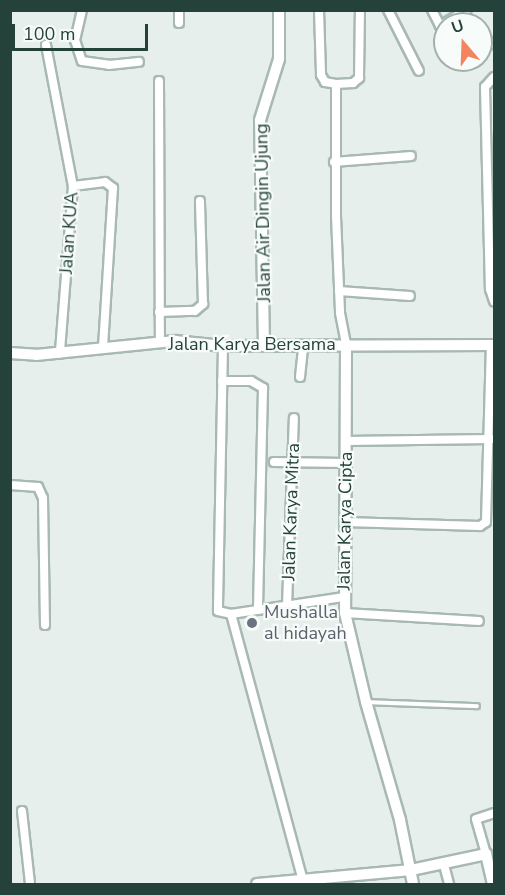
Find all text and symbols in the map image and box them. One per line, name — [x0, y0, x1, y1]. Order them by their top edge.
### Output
scale bar — [15, 12, 152, 50]
north arrow — [433, 12, 493, 72]
text: U — [449, 15, 467, 39]
text: 100 m — [23, 22, 75, 46]
street label: Jalan Air Dingin Ujung — [251, 123, 275, 303]
street label: Jalan KUA — [55, 191, 83, 275]
street label: Jalan Karya Bersama — [168, 333, 336, 355]
street label: Jalan Karya Mitra — [278, 443, 304, 581]
street label: Jalan Karya Cipta — [333, 452, 357, 590]
place label: Mushalla al hidayah — [264, 602, 347, 644]
marker: Mushalla al hidayah — [245, 616, 259, 630]

